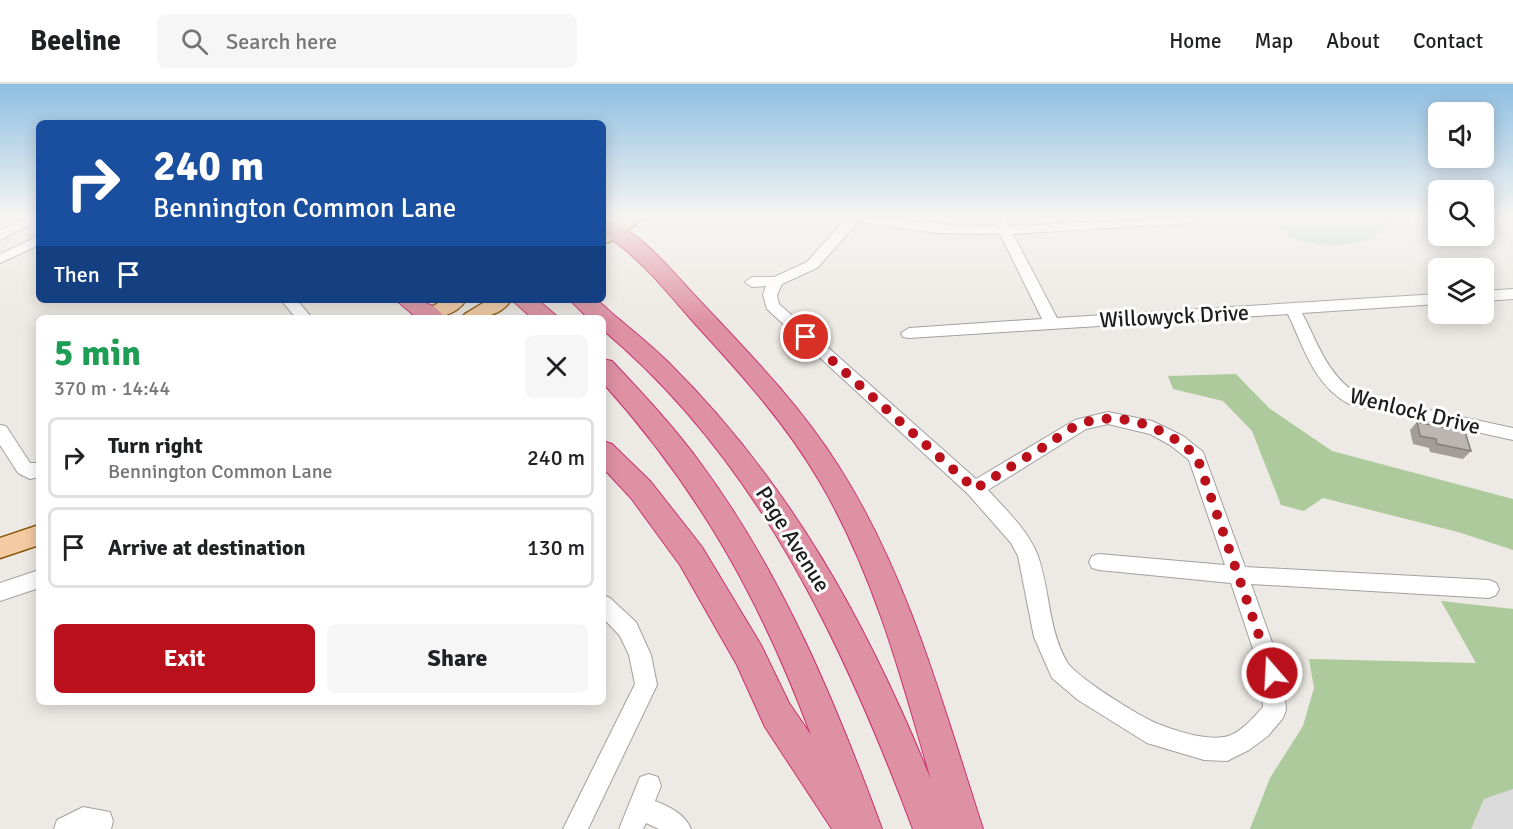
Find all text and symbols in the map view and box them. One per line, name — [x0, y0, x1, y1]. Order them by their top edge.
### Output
search box — [157, 14, 577, 68]
text: Beeline — [30, 24, 121, 58]
icon: search — [178, 25, 211, 58]
text: Search here — [226, 28, 337, 55]
text: Home — [1169, 28, 1222, 54]
text: Map — [1255, 28, 1293, 54]
text: About — [1326, 28, 1380, 54]
text: Contact — [1413, 28, 1483, 54]
map controls — [1428, 102, 1494, 324]
button: sound — [1428, 102, 1494, 168]
text: 240 m — [153, 141, 264, 192]
icon: right — [54, 144, 132, 222]
button: search — [1428, 180, 1494, 246]
text: Bennington Common Lane — [153, 192, 456, 225]
icon: arrive — [112, 258, 145, 291]
button: layers — [1428, 258, 1494, 324]
text: Then — [54, 261, 100, 288]
street label: Willowyck Drive — [1099, 299, 1249, 333]
pin — [780, 311, 831, 362]
icon: arrive — [789, 320, 822, 353]
text: 5 min — [54, 331, 141, 376]
button: close — [525, 335, 588, 398]
text: 370 m · 14:44 — [54, 376, 170, 401]
street label: Wenlock Drive — [1347, 382, 1483, 440]
text: Turn right — [108, 432, 203, 459]
icon: right — [57, 441, 90, 474]
text: 240 m — [527, 444, 585, 471]
text: Bennington Common Lane — [108, 459, 333, 484]
street label: Page Avenue — [750, 481, 836, 597]
icon: arrive — [57, 531, 90, 564]
text: Arrive at destination — [108, 534, 305, 561]
text: 130 m — [527, 534, 585, 561]
button: Exit — [54, 624, 315, 693]
button: Share — [327, 624, 588, 693]
position arrow — [1240, 641, 1304, 705]

